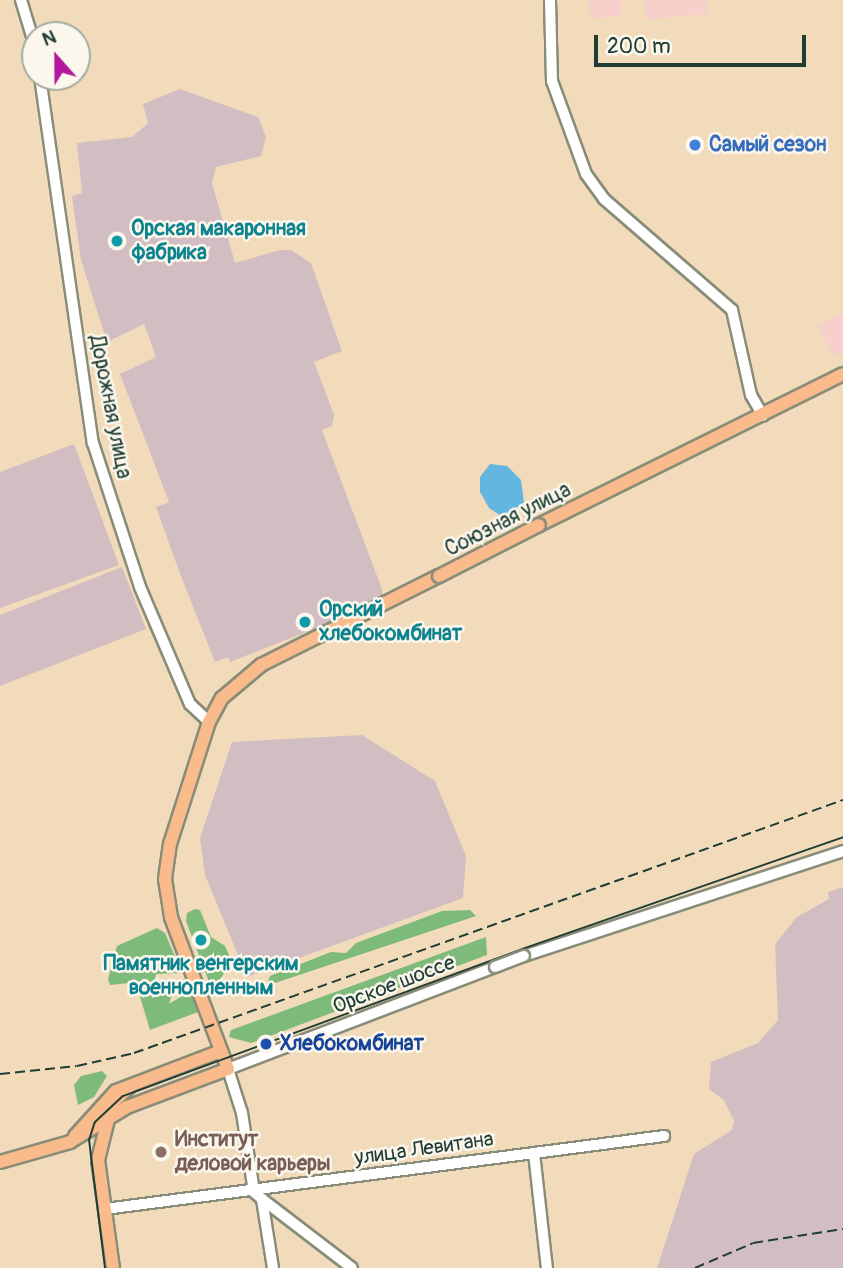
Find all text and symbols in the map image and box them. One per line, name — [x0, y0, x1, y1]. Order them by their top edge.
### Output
north arrow — [21, 21, 91, 91]
scale bar — [598, 21, 810, 65]
text: N — [39, 25, 59, 52]
text: 200 m — [607, 33, 671, 60]
place label: Самый сезон — [709, 132, 827, 158]
marker: Самый сезон — [687, 137, 703, 153]
place label: Орская макаронная фабрика — [131, 216, 306, 266]
marker: Орская макаронная фабрика — [109, 233, 125, 249]
street label: Дорожная улица — [84, 333, 136, 481]
street label: Союзная улица — [441, 478, 575, 562]
place label: Орский хлебокомбинат — [319, 597, 462, 647]
marker: Орский хлебокомбинат — [297, 614, 313, 630]
marker: Памятник венгерским военнопленным — [193, 932, 209, 948]
street label: Орское шоссе — [329, 950, 459, 1020]
place label: Памятник венгерским военнопленным — [103, 951, 299, 1001]
place label: Хлебокомбинат — [280, 1031, 424, 1057]
marker: Хлебокомбинат — [258, 1036, 274, 1052]
place label: Институт деловой карьеры — [175, 1127, 330, 1177]
street label: улица Левитана — [353, 1127, 495, 1171]
marker: Институт деловой карьеры — [153, 1144, 169, 1160]

